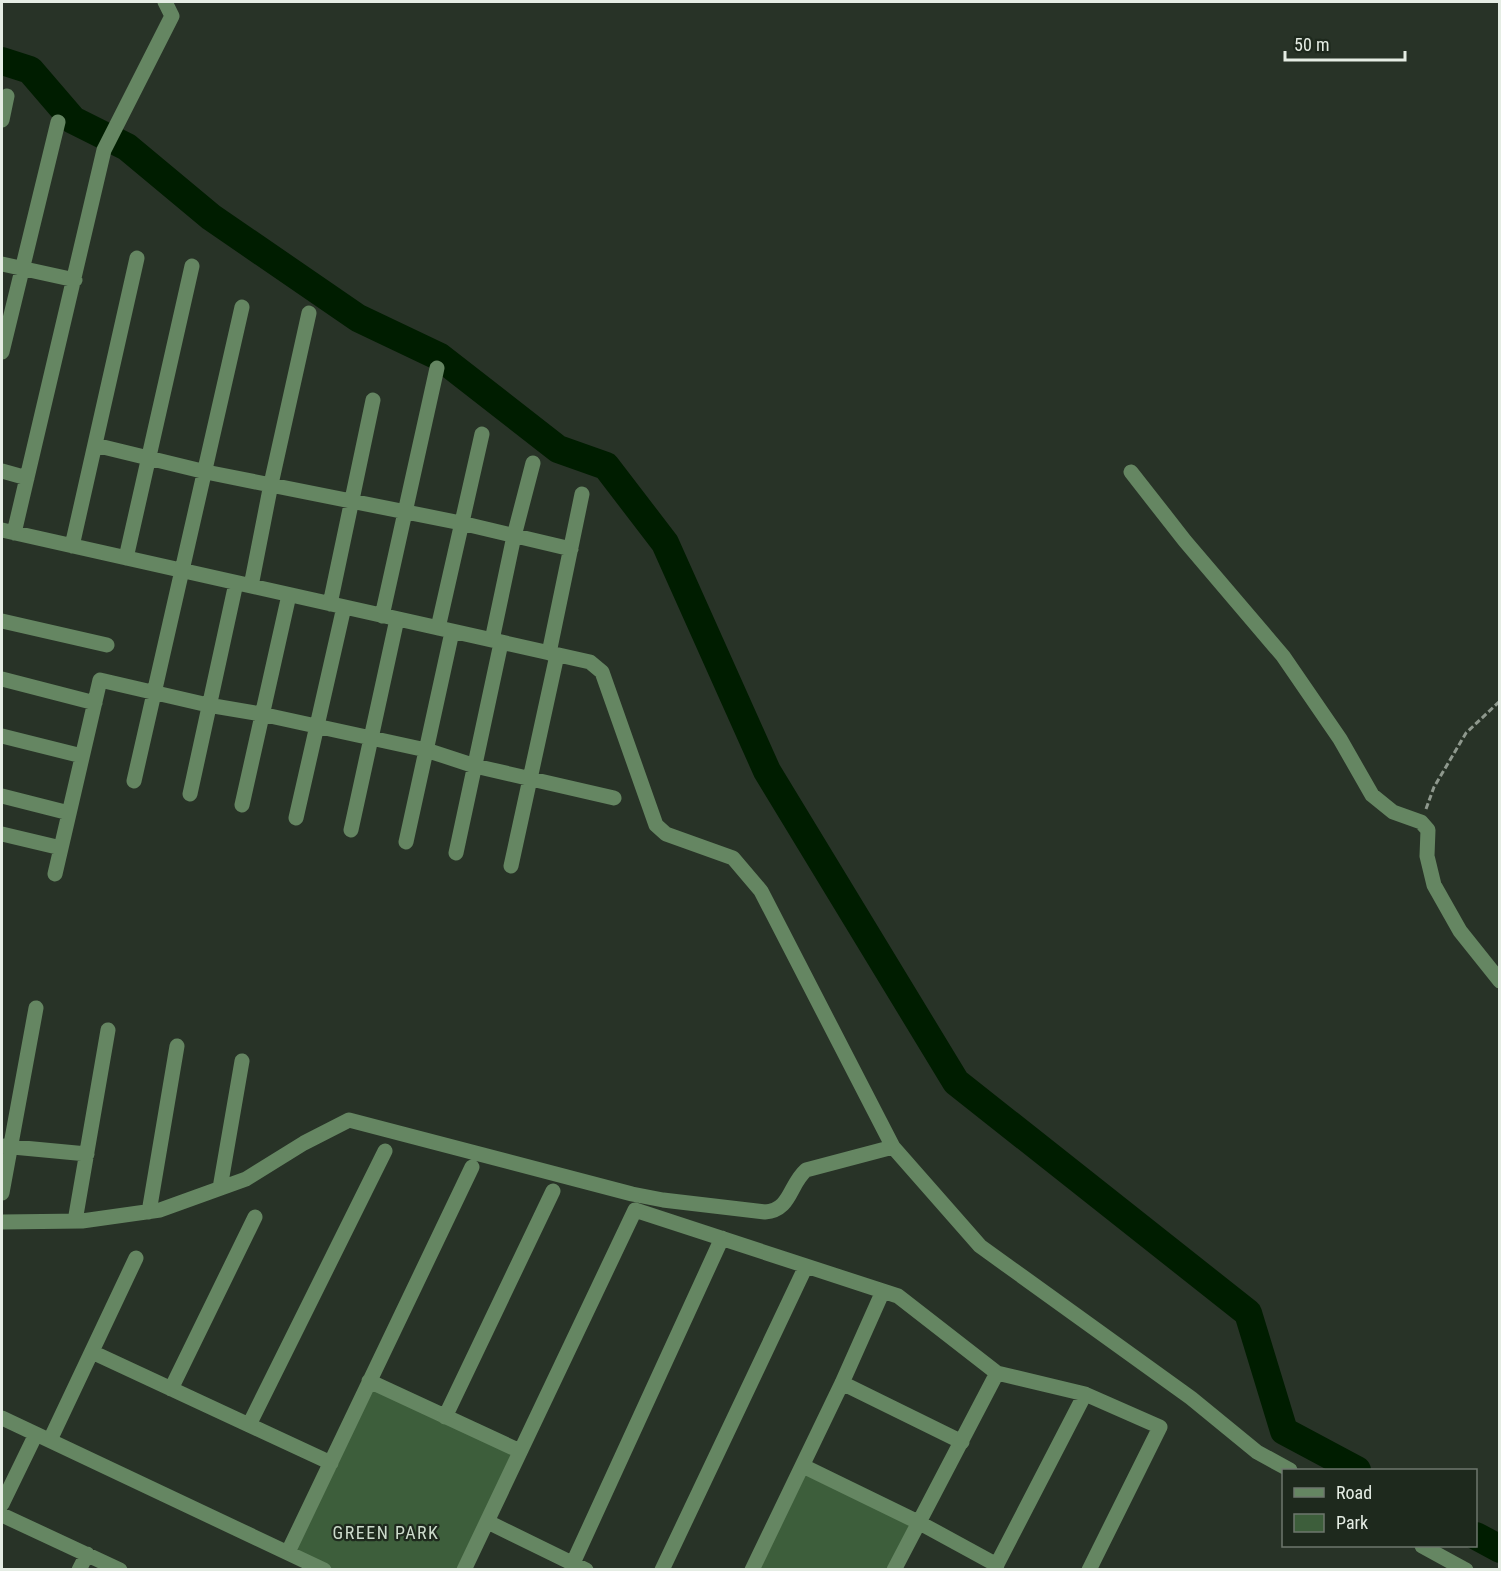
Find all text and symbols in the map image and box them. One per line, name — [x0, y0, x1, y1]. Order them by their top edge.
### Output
scale bar — [1285, 24, 1405, 62]
text: 50 m — [1294, 34, 1329, 55]
legend — [1282, 1469, 1477, 1547]
text: Road — [1336, 1482, 1372, 1503]
text: Park — [1336, 1512, 1368, 1533]
district label: GREEN PARK — [333, 1522, 439, 1543]

